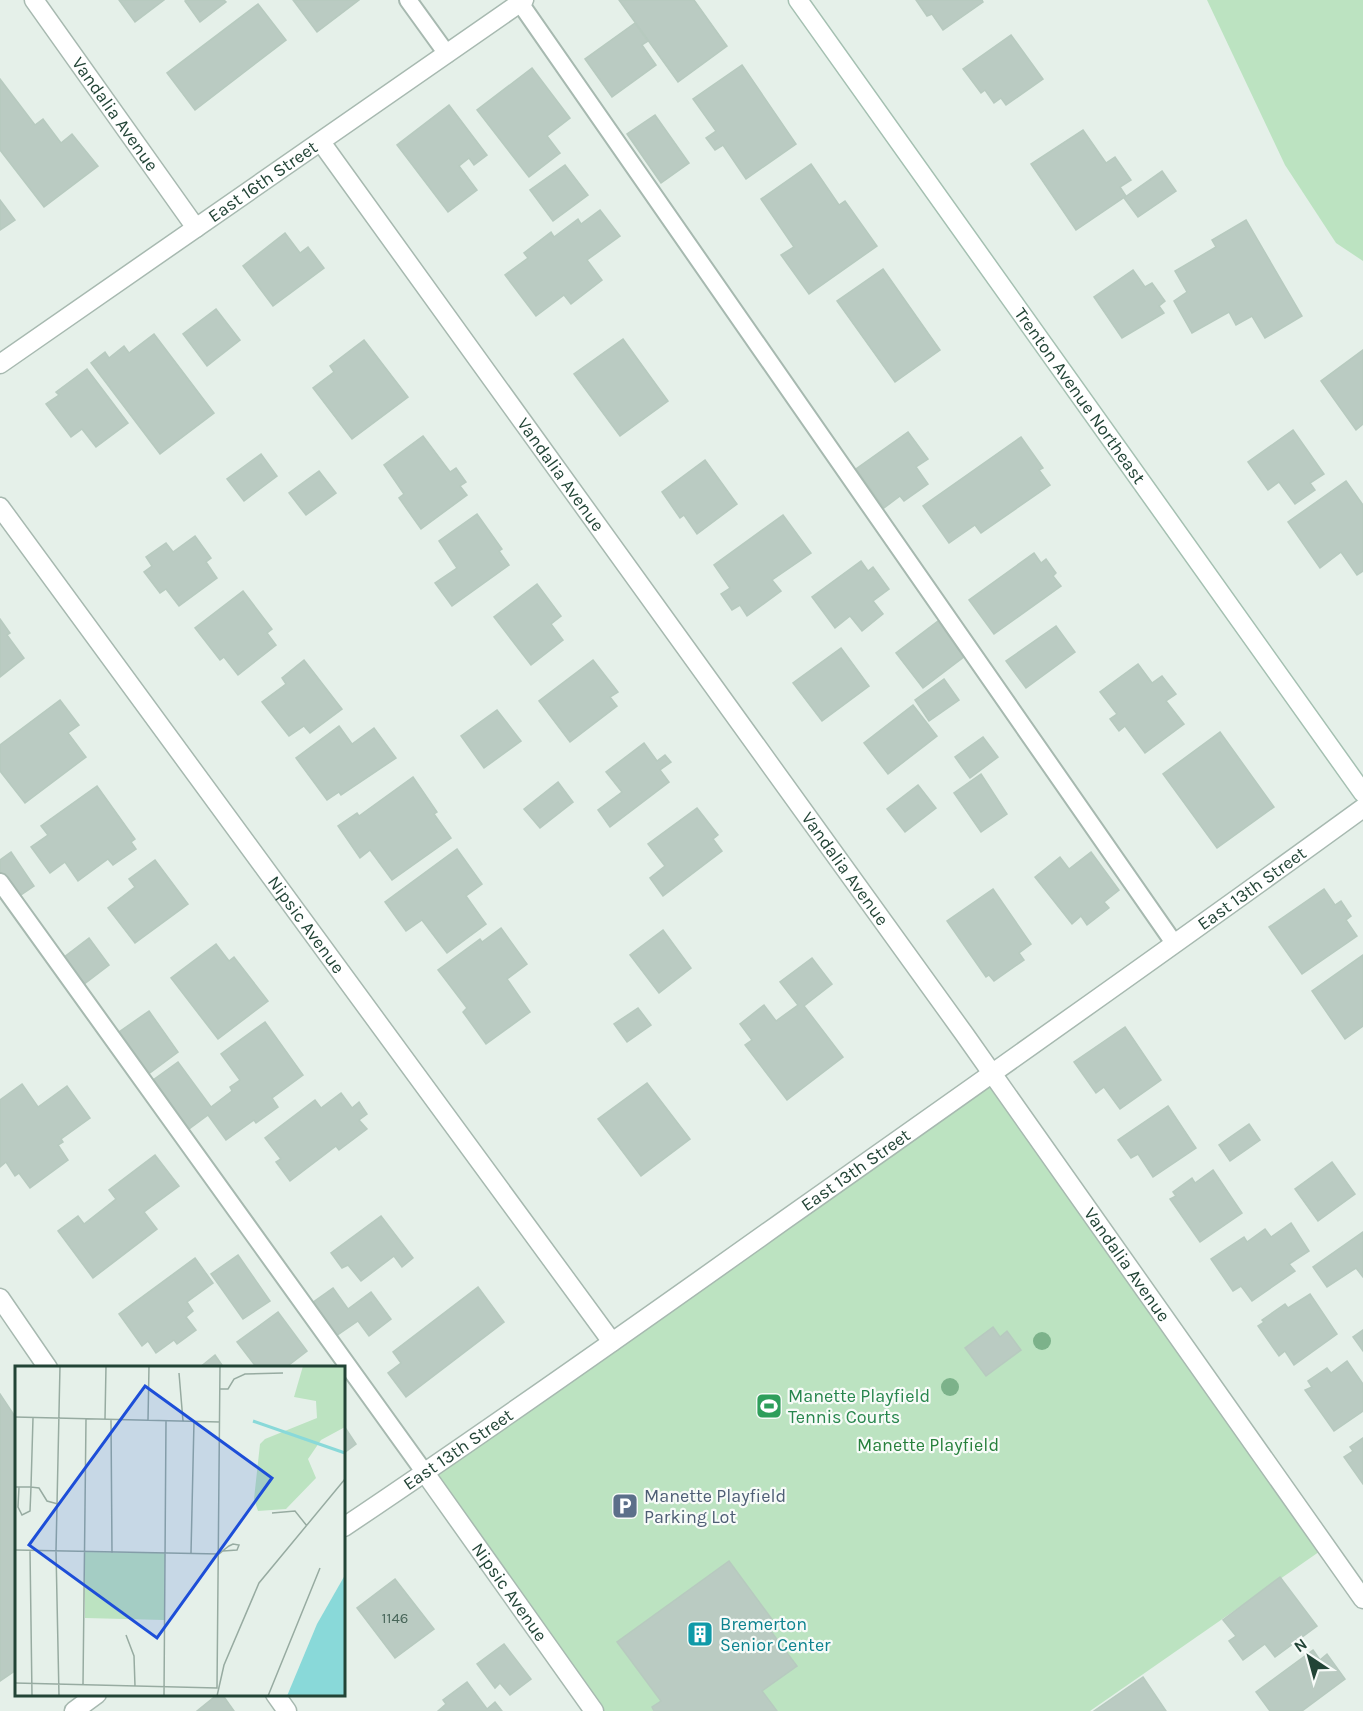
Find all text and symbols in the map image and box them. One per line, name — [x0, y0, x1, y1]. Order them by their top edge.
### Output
street label: Vandalia Avenue — [67, 53, 163, 175]
street label: East 16th Street — [204, 136, 322, 227]
street label: Trenton Avenue Northeast — [1010, 303, 1150, 488]
street label: Vandalia Avenue — [512, 413, 609, 536]
street label: Vandalia Avenue — [797, 808, 893, 930]
street label: East 13th Street — [1193, 842, 1311, 935]
street label: Nipsic Avenue — [263, 872, 349, 978]
street label: East 13th Street — [797, 1124, 915, 1216]
street label: Vandalia Avenue — [1079, 1203, 1175, 1326]
inset map — [15, 1366, 345, 1696]
place label: Manette Playfield Tennis Courts — [788, 1385, 930, 1428]
sports icon: Manette Playfield Tennis Courts — [754, 1391, 784, 1421]
street label: East 13th Street — [399, 1404, 517, 1495]
park label: Manette Playfield — [857, 1434, 999, 1456]
place label: Manette Playfield Parking Lot — [644, 1485, 786, 1528]
parking icon: Manette Playfield Parking Lot — [610, 1491, 640, 1521]
street label: Nipsic Avenue — [467, 1538, 552, 1646]
house number: 1146 — [382, 1609, 408, 1627]
place label: Bremerton Senior Center — [720, 1613, 831, 1656]
building icon: Bremerton Senior Center — [685, 1619, 715, 1649]
north arrow — [1279, 1627, 1339, 1687]
text: N — [1290, 1634, 1311, 1656]

